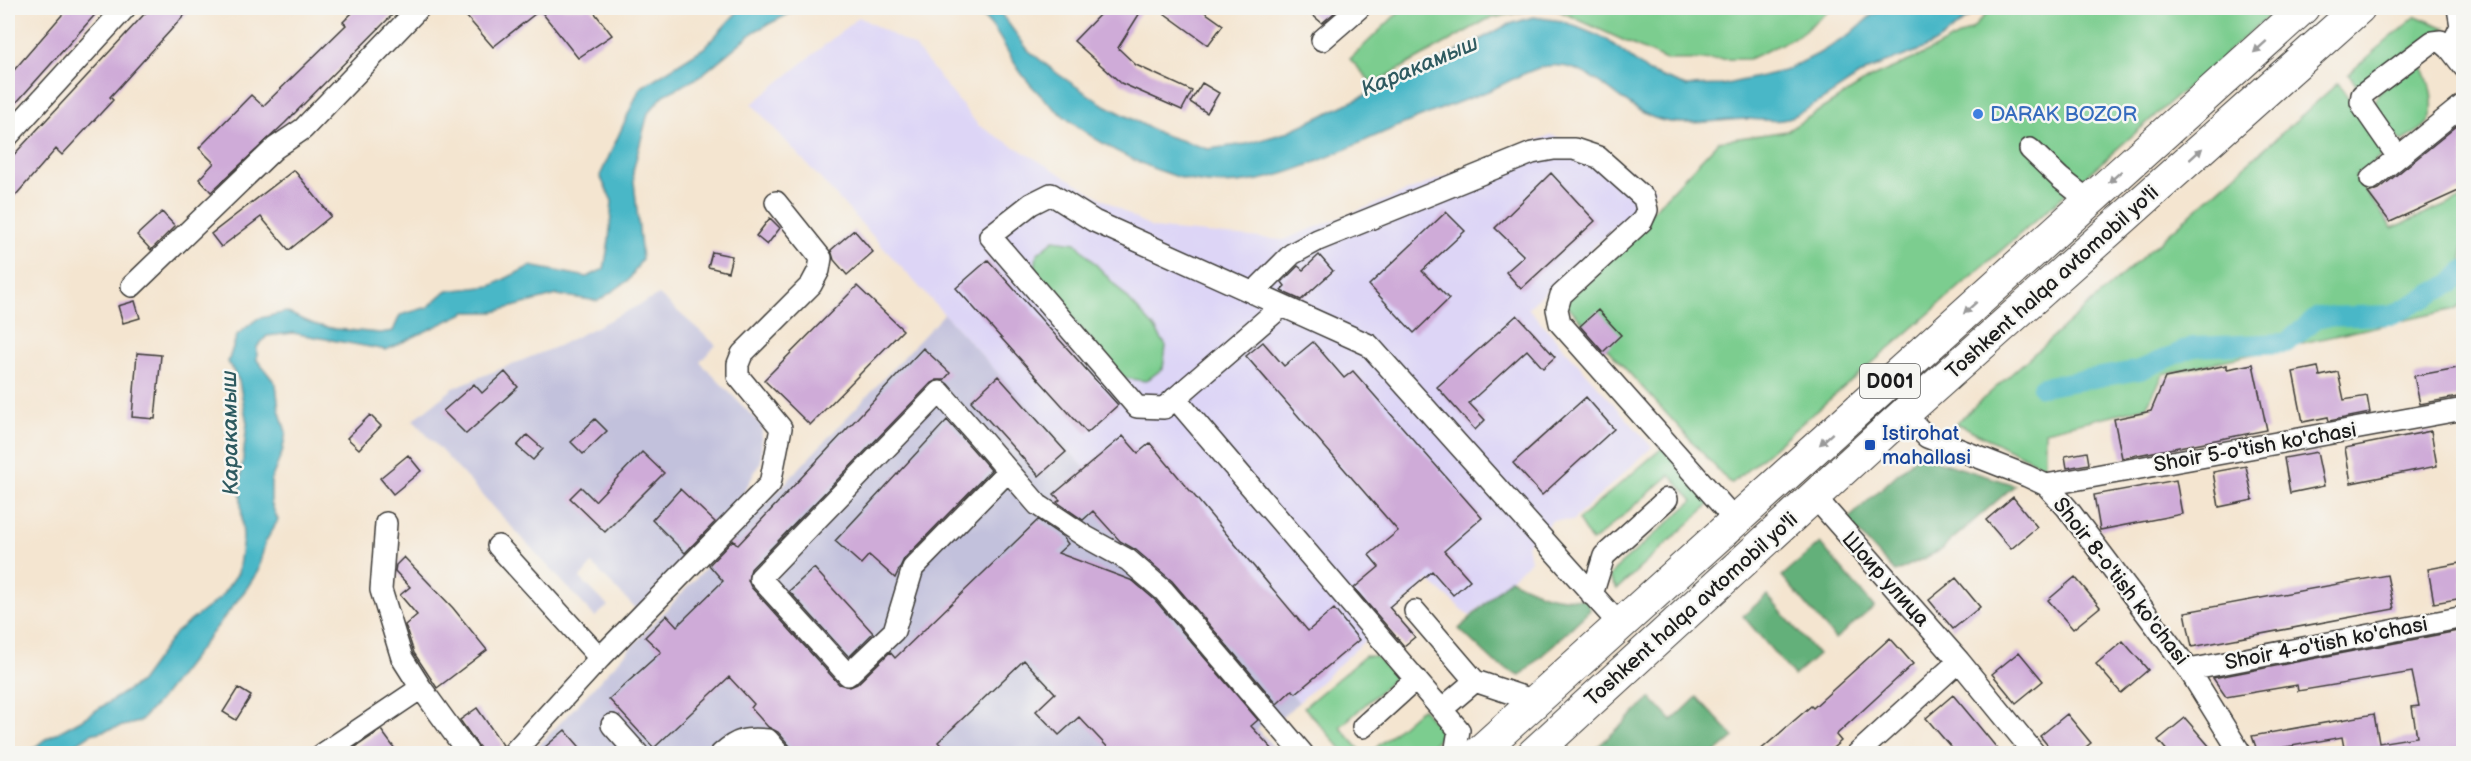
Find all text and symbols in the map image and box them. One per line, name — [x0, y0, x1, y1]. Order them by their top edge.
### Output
water label: Каракамыш — [1357, 30, 1482, 103]
one-way arrow — [2253, 40, 2268, 53]
place label: DARAK BOZOR — [1990, 102, 2137, 127]
marker: DARAK BOZOR — [1971, 107, 1985, 121]
one-way arrow — [2188, 148, 2203, 161]
one-way arrow — [2108, 170, 2123, 183]
street label: Toshkent halqa avtomobil yo'li — [1941, 180, 2164, 385]
one-way arrow — [1963, 301, 1978, 315]
road number: D001 — [1860, 364, 1920, 398]
water label: Каракамыш — [216, 370, 245, 496]
street label: Shoir 5-o'tish ko'chasi — [2152, 417, 2358, 478]
place label: Istirohat mahallasi — [1882, 421, 1971, 470]
one-way arrow — [1819, 432, 1834, 445]
marker: Istirohat mahallasi — [1863, 438, 1877, 452]
street label: Shoir 8-o'tish ko'chasi — [2047, 493, 2194, 670]
street label: Toshkent halqa avtomobil yo'li — [1580, 507, 1803, 712]
street label: Шоир улица — [1837, 527, 1935, 632]
street label: Shoir 4-o'tish ko'chasi — [2223, 612, 2430, 675]

